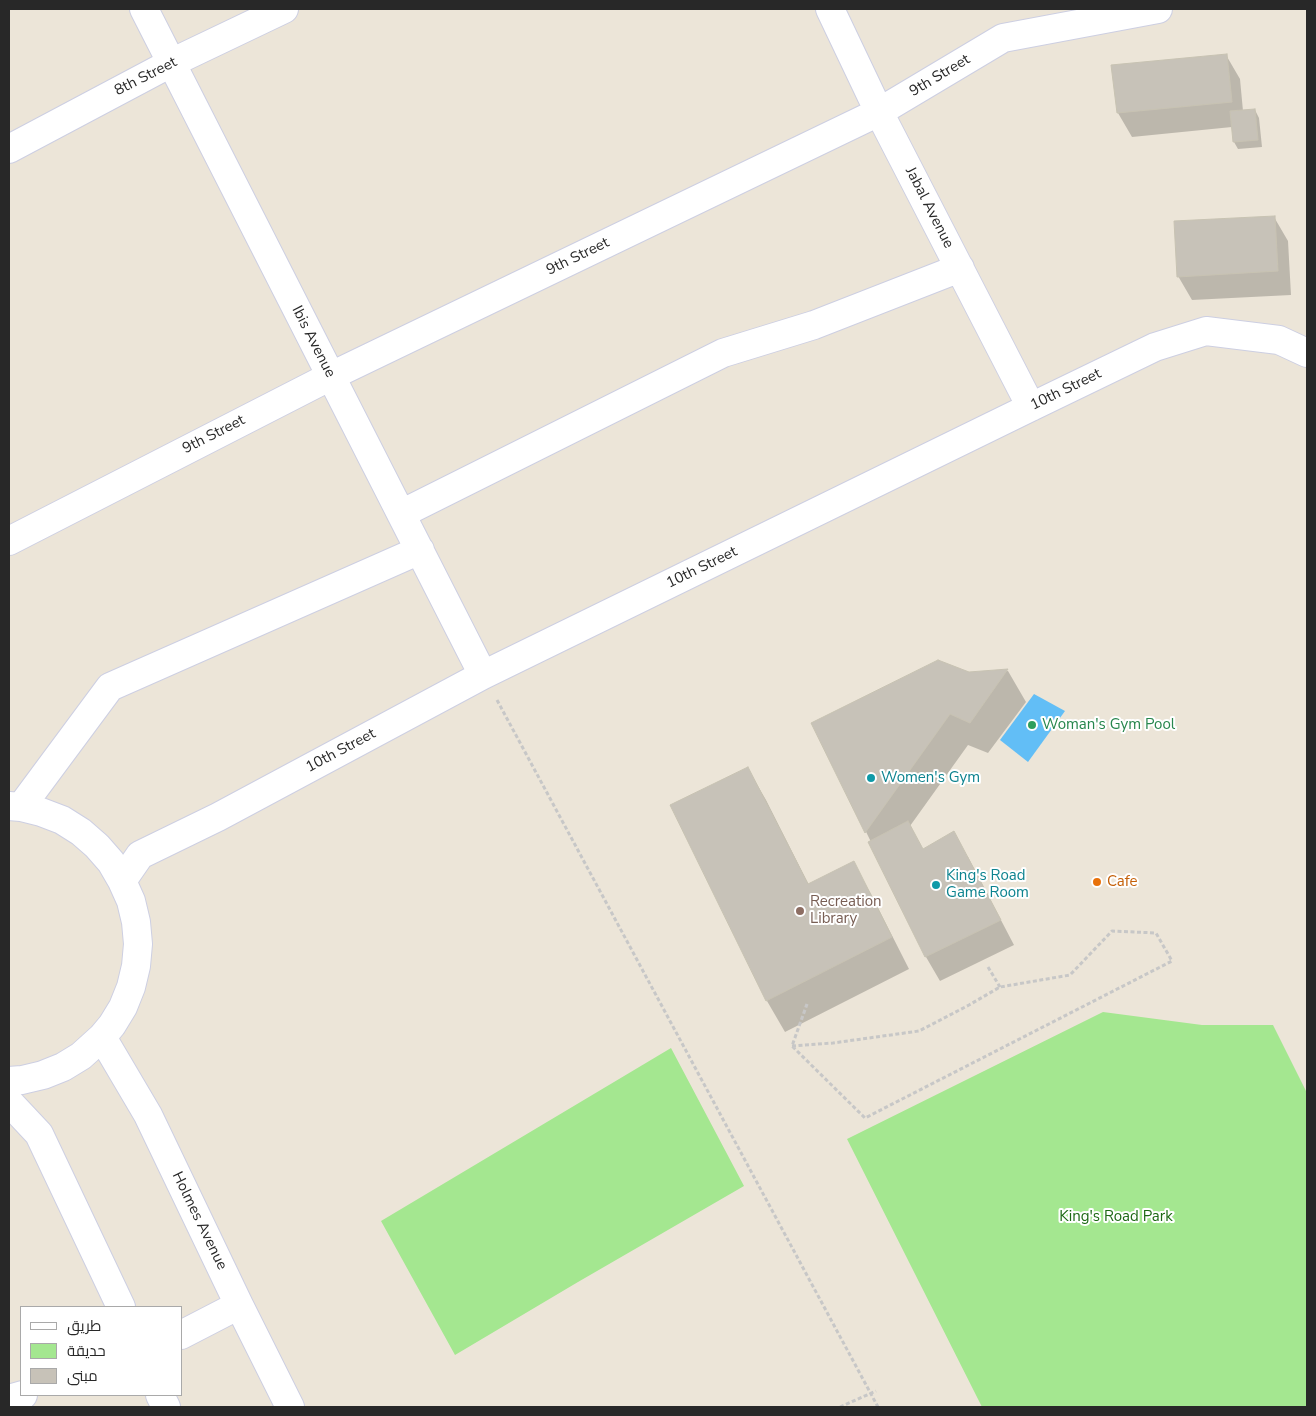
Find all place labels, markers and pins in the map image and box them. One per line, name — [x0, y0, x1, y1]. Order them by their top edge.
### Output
place label: Woman's Gym Pool — [1042, 716, 1175, 734]
marker: Woman's Gym Pool — [1026, 719, 1038, 731]
place label: Women's Gym — [881, 769, 980, 787]
marker: Women's Gym — [865, 772, 877, 784]
place label: King's Road Game Room — [946, 867, 1029, 902]
place label: Cafe — [1107, 873, 1138, 891]
marker: Cafe — [1091, 876, 1103, 888]
marker: King's Road Game Room — [930, 879, 942, 891]
place label: Recreation Library — [810, 893, 882, 928]
marker: Recreation Library — [794, 905, 806, 917]

